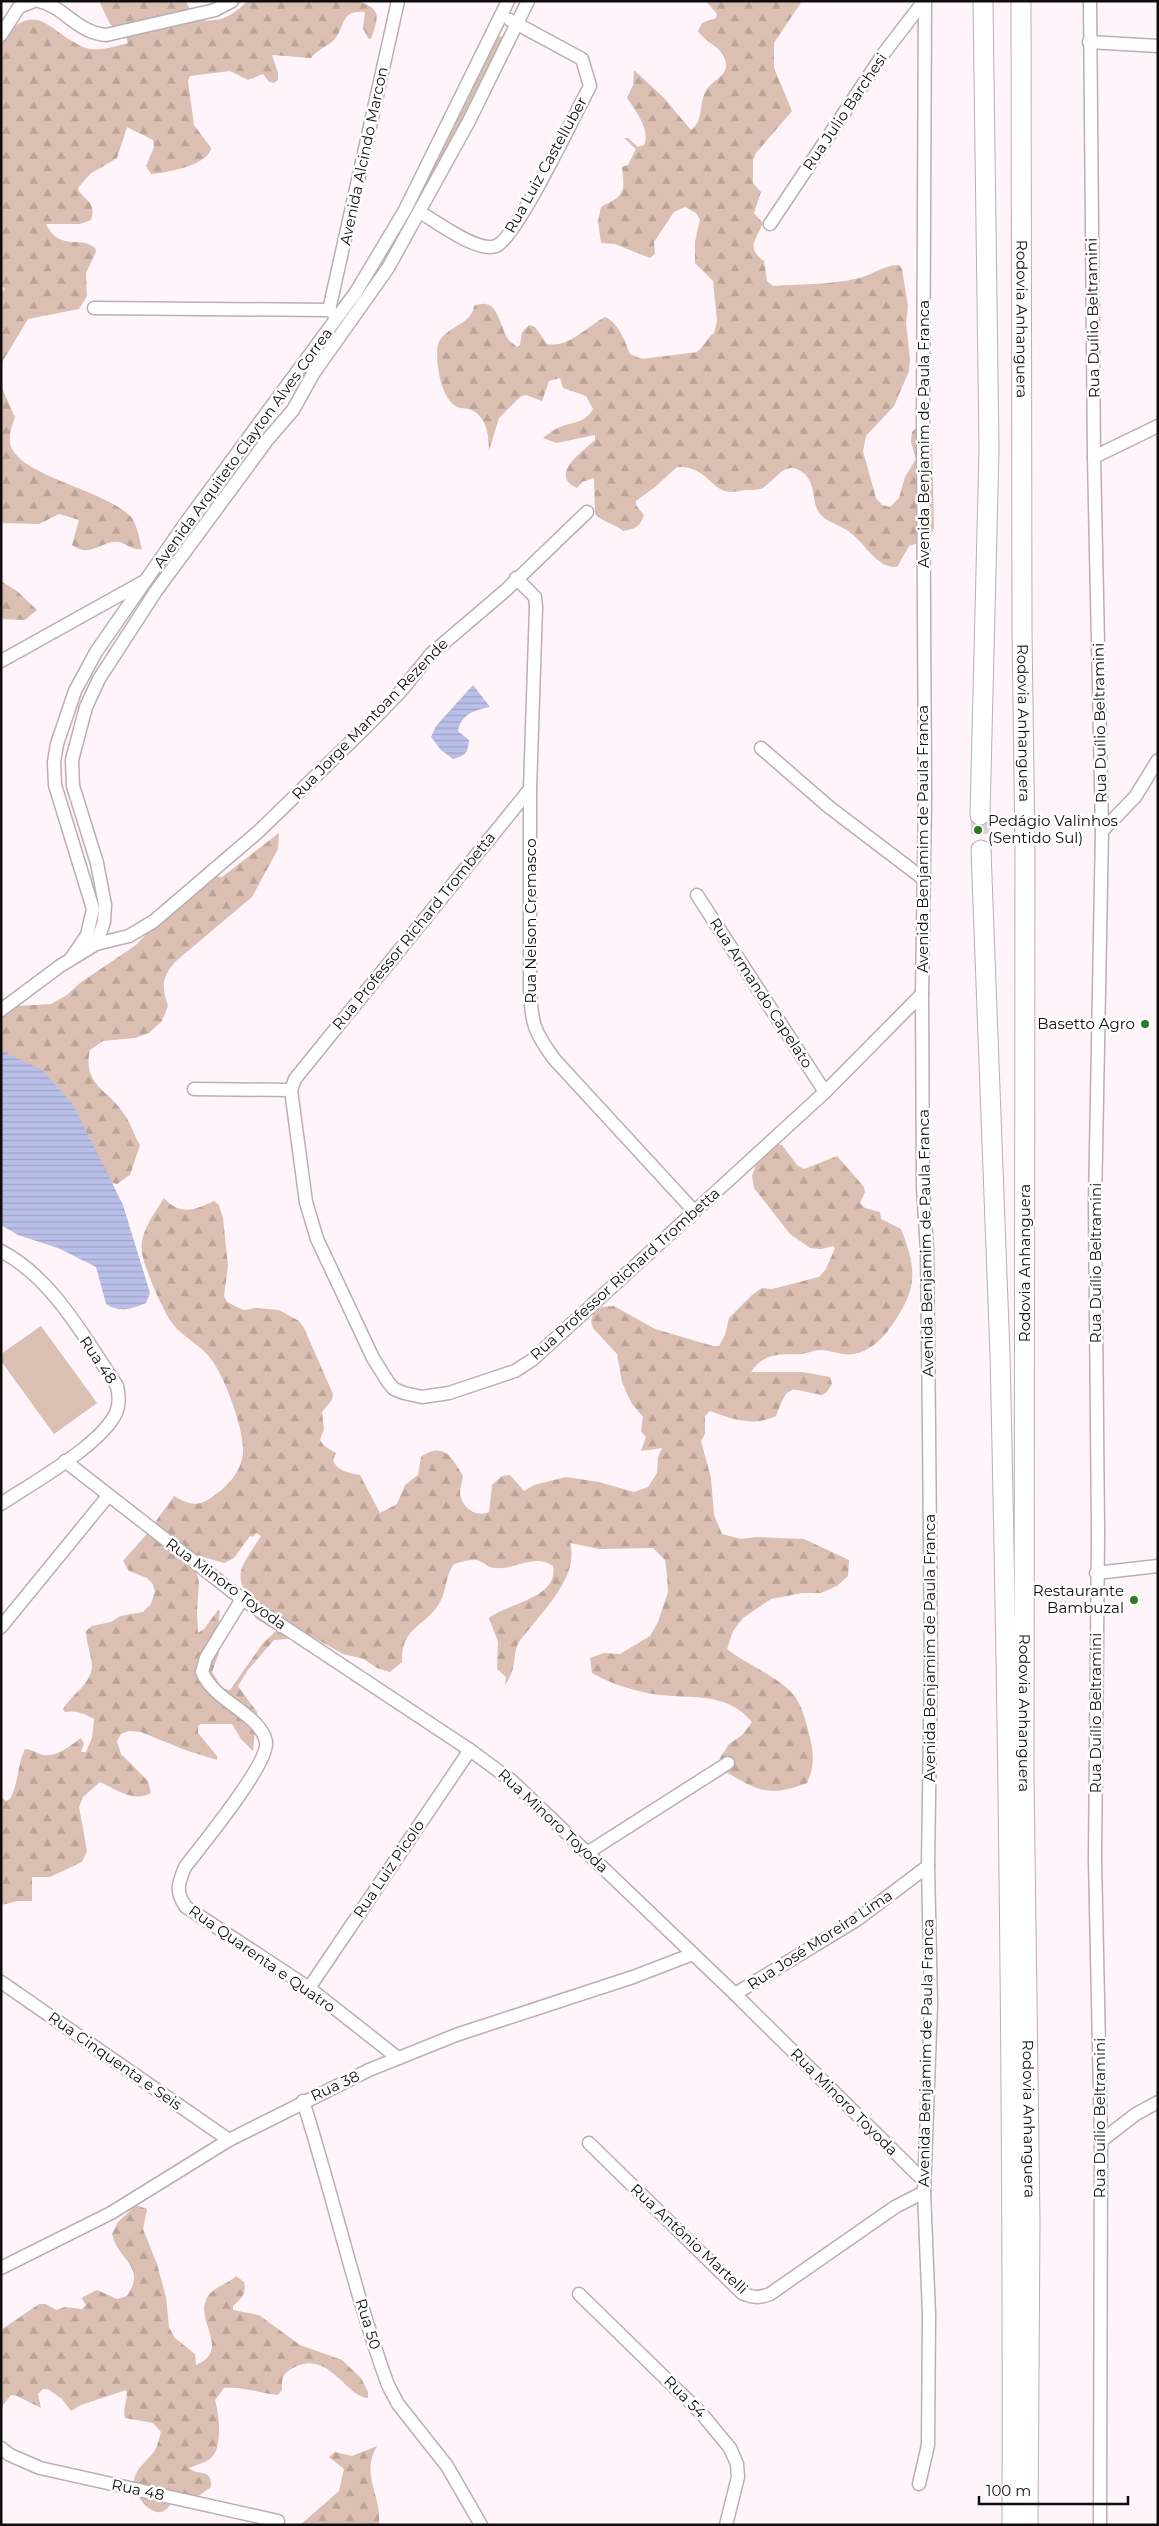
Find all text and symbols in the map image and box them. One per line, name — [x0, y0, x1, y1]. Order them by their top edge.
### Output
street label: Rua Julio Barchesi — [798, 49, 891, 174]
street label: Avenida Alcindo Marcon — [335, 65, 392, 247]
street label: Rua Luiz Castelluber — [500, 93, 591, 236]
street label: Rua Duílio Beltramini — [1082, 238, 1103, 398]
street label: Rodovia Anhanguera — [1012, 240, 1032, 398]
street label: Avenida Benjamim de Paula Franca — [914, 300, 933, 568]
street label: Avenida Arquiteto Clayton Alves Correa — [149, 324, 336, 571]
street label: Rua Jorge Mantoan Rezende — [287, 634, 452, 803]
street label: Rua Duílio Beltramini — [1089, 643, 1110, 803]
street label: Rodovia Anhanguera — [1013, 644, 1034, 802]
street label: Avenida Benjamim de Paula Franca — [913, 705, 932, 973]
place label: Pedágio Valinhos (Sentido Sul) — [988, 811, 1118, 847]
marker: Pedágio Valinhos (Sentido Sul) — [972, 824, 984, 836]
street label: Rua Professor Richard Trombetta — [328, 828, 499, 1033]
street label: Rua Nelson Cremasco — [521, 838, 540, 1004]
street label: Rua Armando Capelato — [706, 914, 817, 1071]
place label: Basetto Agro — [1037, 1014, 1135, 1033]
marker: Basetto Agro — [1139, 1018, 1151, 1030]
street label: Avenida Benjamim de Paula Franca — [914, 1109, 937, 1377]
street label: Rua Professor Richard Trombetta — [526, 1183, 723, 1364]
street label: Rua Duílio Beltramini — [1086, 1183, 1105, 1343]
street label: Rodovia Anhanguera — [1015, 1184, 1034, 1342]
street label: Rua 48 — [76, 1332, 121, 1387]
street label: Avenida Benjamim de Paula Franca — [920, 1514, 939, 1782]
street label: Rua Minoro Toyoda — [162, 1534, 290, 1634]
place label: Restaurante Bambuzal — [1033, 1581, 1124, 1617]
marker: Restaurante Bambuzal — [1128, 1594, 1140, 1606]
street label: Rua Duílio Beltramini — [1086, 1633, 1105, 1793]
street label: Rodovia Anhanguera — [1015, 1634, 1034, 1792]
street label: Rua Minoro Toyoda — [494, 1765, 613, 1877]
street label: Rua Luiz Picolo — [349, 1816, 428, 1921]
street label: Rua José Moreira Lima — [744, 1885, 896, 1994]
street label: Rua Quarenta e Quatro — [185, 1901, 339, 2016]
street label: Avenida Benjamim de Paula Franca — [914, 1919, 937, 2187]
street label: Rua Cinquenta e Seis — [45, 2007, 186, 2114]
street label: Rua Duílio Beltramini — [1090, 2038, 1109, 2198]
street label: Rodovia Anhanguera — [1019, 2040, 1040, 2198]
street label: Rua Minoro Toyoda — [787, 2044, 902, 2159]
street label: Rua 38 — [307, 2066, 362, 2105]
street label: Rua Antônio Martelli — [627, 2179, 752, 2298]
street label: Rua 50 — [352, 2296, 385, 2352]
street label: Rua 54 — [660, 2371, 711, 2422]
scale bar — [979, 2474, 1128, 2506]
street label: Rua 48 — [110, 2475, 166, 2504]
text: 100 m — [986, 2481, 1031, 2500]

